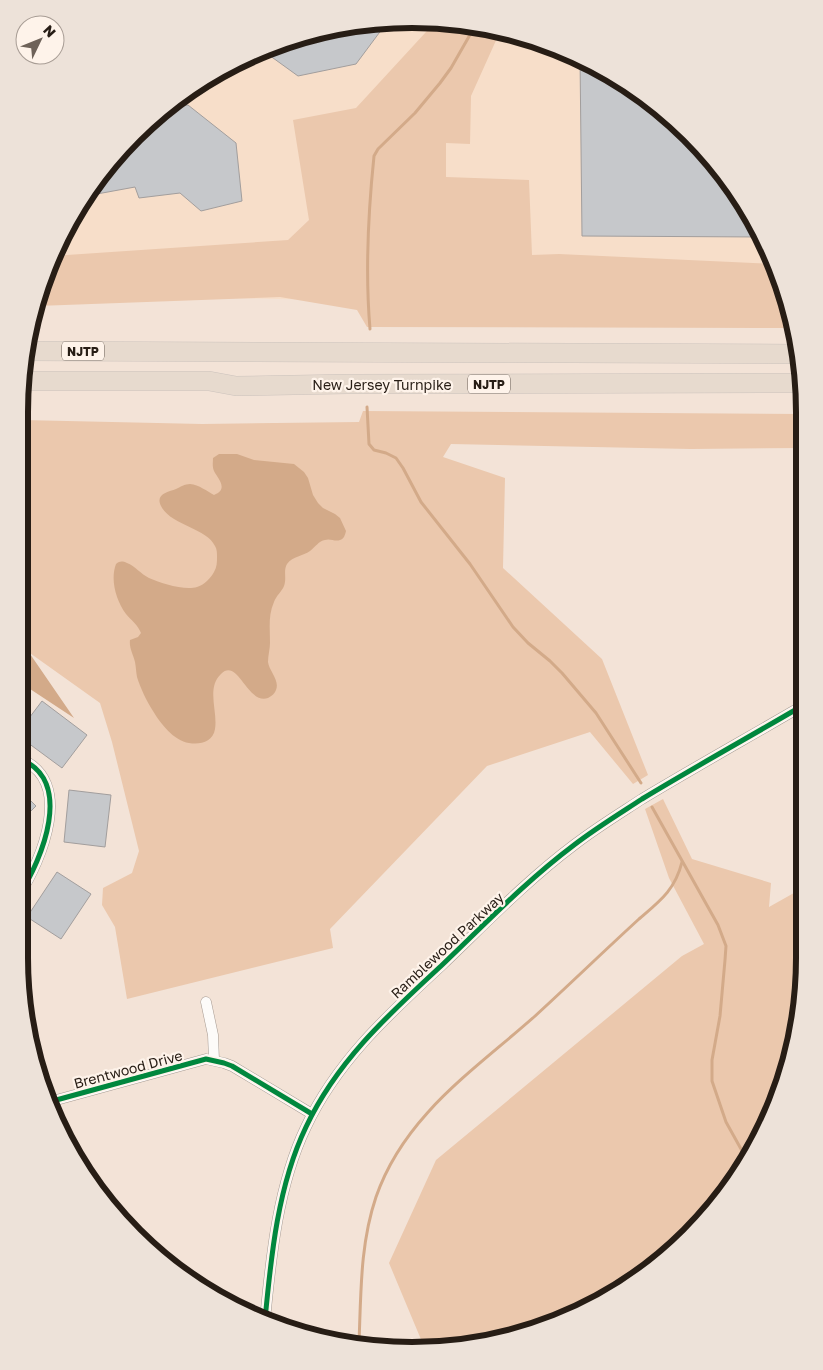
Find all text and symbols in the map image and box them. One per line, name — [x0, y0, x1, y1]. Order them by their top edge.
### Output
north arrow — [15, 15, 65, 65]
text: N — [40, 21, 60, 40]
road number: NJTP — [62, 342, 104, 361]
road number: NJTP — [468, 374, 510, 394]
street label: New Jersey Turnpike — [312, 376, 452, 393]
street label: Ramblewood Parkway — [387, 888, 507, 1002]
street label: Brentwood Drive — [72, 1046, 184, 1092]

